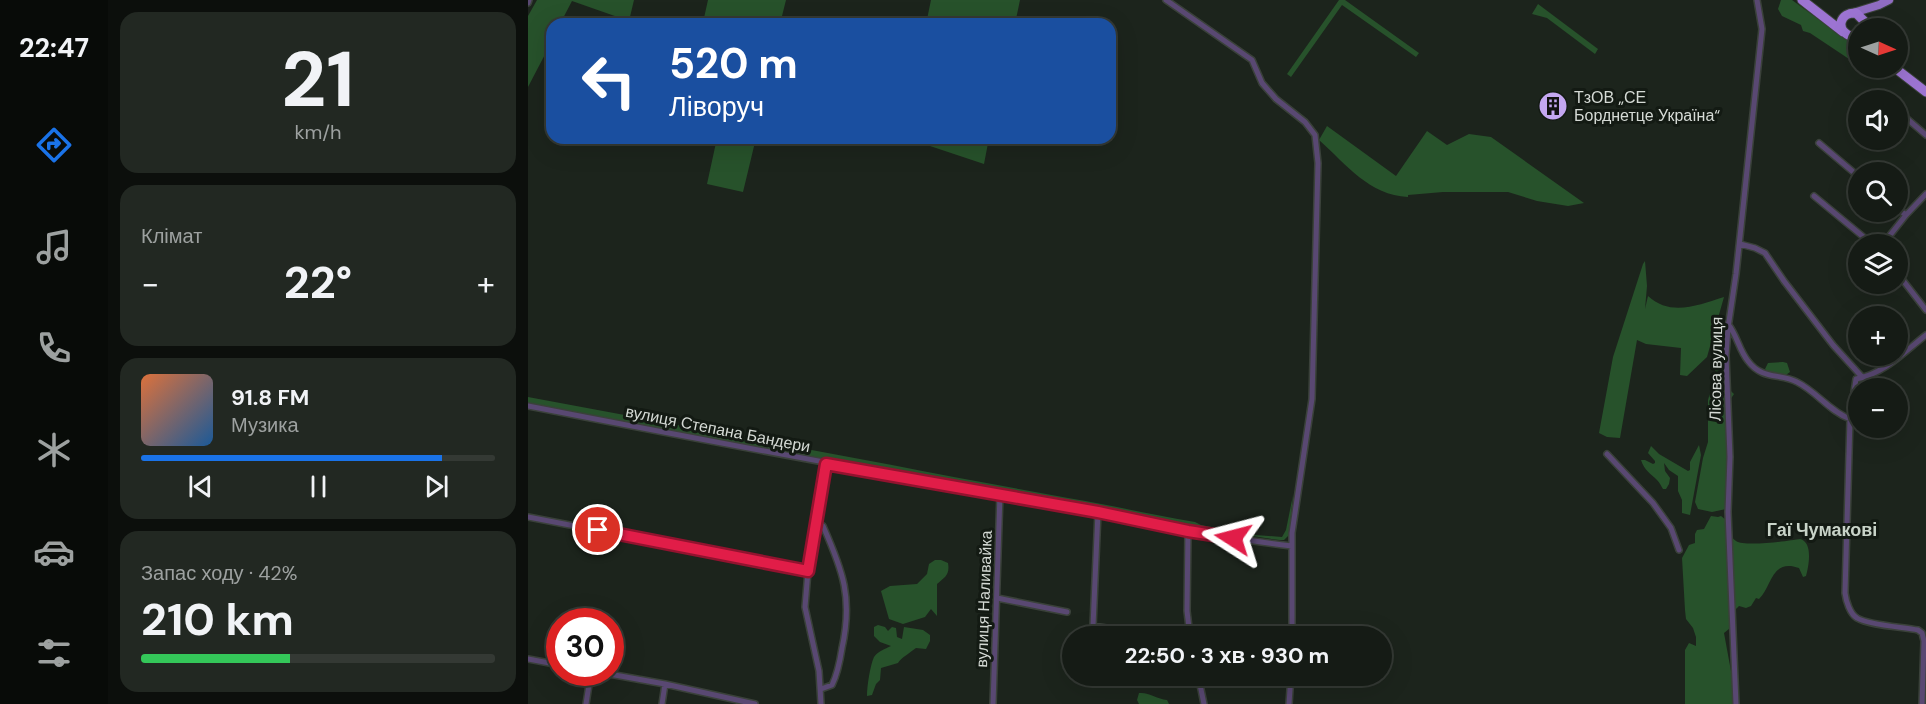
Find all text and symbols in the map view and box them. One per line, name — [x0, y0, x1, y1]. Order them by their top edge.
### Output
north arrow — [1848, 18, 1908, 78]
map controls — [1848, 18, 1908, 438]
text: 21 — [281, 29, 355, 130]
text: 22:47 — [19, 30, 89, 65]
text: 520 m — [669, 36, 798, 91]
icon: left — [570, 42, 648, 120]
place label: ТзОВ „СЕ Борднетце Україна“ — [1574, 87, 1720, 126]
text: Ліворуч — [669, 89, 764, 124]
building icon: ТзОВ „СЕ Борднетце Україна“ — [1537, 90, 1569, 122]
button: sound — [1848, 90, 1908, 150]
text: km/h — [294, 119, 342, 145]
icon: directions — [33, 124, 75, 166]
button: search — [1848, 162, 1908, 222]
text: Клімат — [141, 223, 202, 249]
icon: music — [33, 226, 75, 268]
button: layers — [1848, 234, 1908, 294]
text: 22° — [284, 253, 352, 312]
text: − — [141, 262, 159, 305]
text: + — [477, 262, 495, 305]
button: + — [1848, 306, 1908, 366]
street label: Лісова вулиця — [1705, 317, 1727, 421]
icon: phone — [33, 327, 75, 369]
button: − — [1848, 378, 1908, 438]
text: 91.8 FM — [231, 383, 309, 412]
street label: вулиця Степана Бандери — [624, 401, 812, 457]
text: Музика — [231, 412, 299, 438]
icon: climate — [33, 429, 75, 471]
icon: previous — [184, 470, 217, 503]
icon: pause — [302, 470, 335, 503]
icon: next — [420, 470, 453, 503]
pin — [572, 504, 623, 555]
position arrow — [1201, 506, 1265, 570]
icon: arrive — [581, 513, 614, 546]
district label: Гаї Чумакові — [1767, 518, 1877, 542]
street label: вулиця Наливайка — [971, 530, 997, 668]
icon: car — [33, 531, 75, 573]
text: Запас ходу · 42% — [141, 560, 298, 586]
text: 210 km — [141, 590, 294, 649]
speed limit sign: 30 — [546, 608, 624, 686]
icon: filters — [33, 632, 75, 674]
text: 22:50 · 3 хв · 930 m — [1125, 641, 1329, 670]

